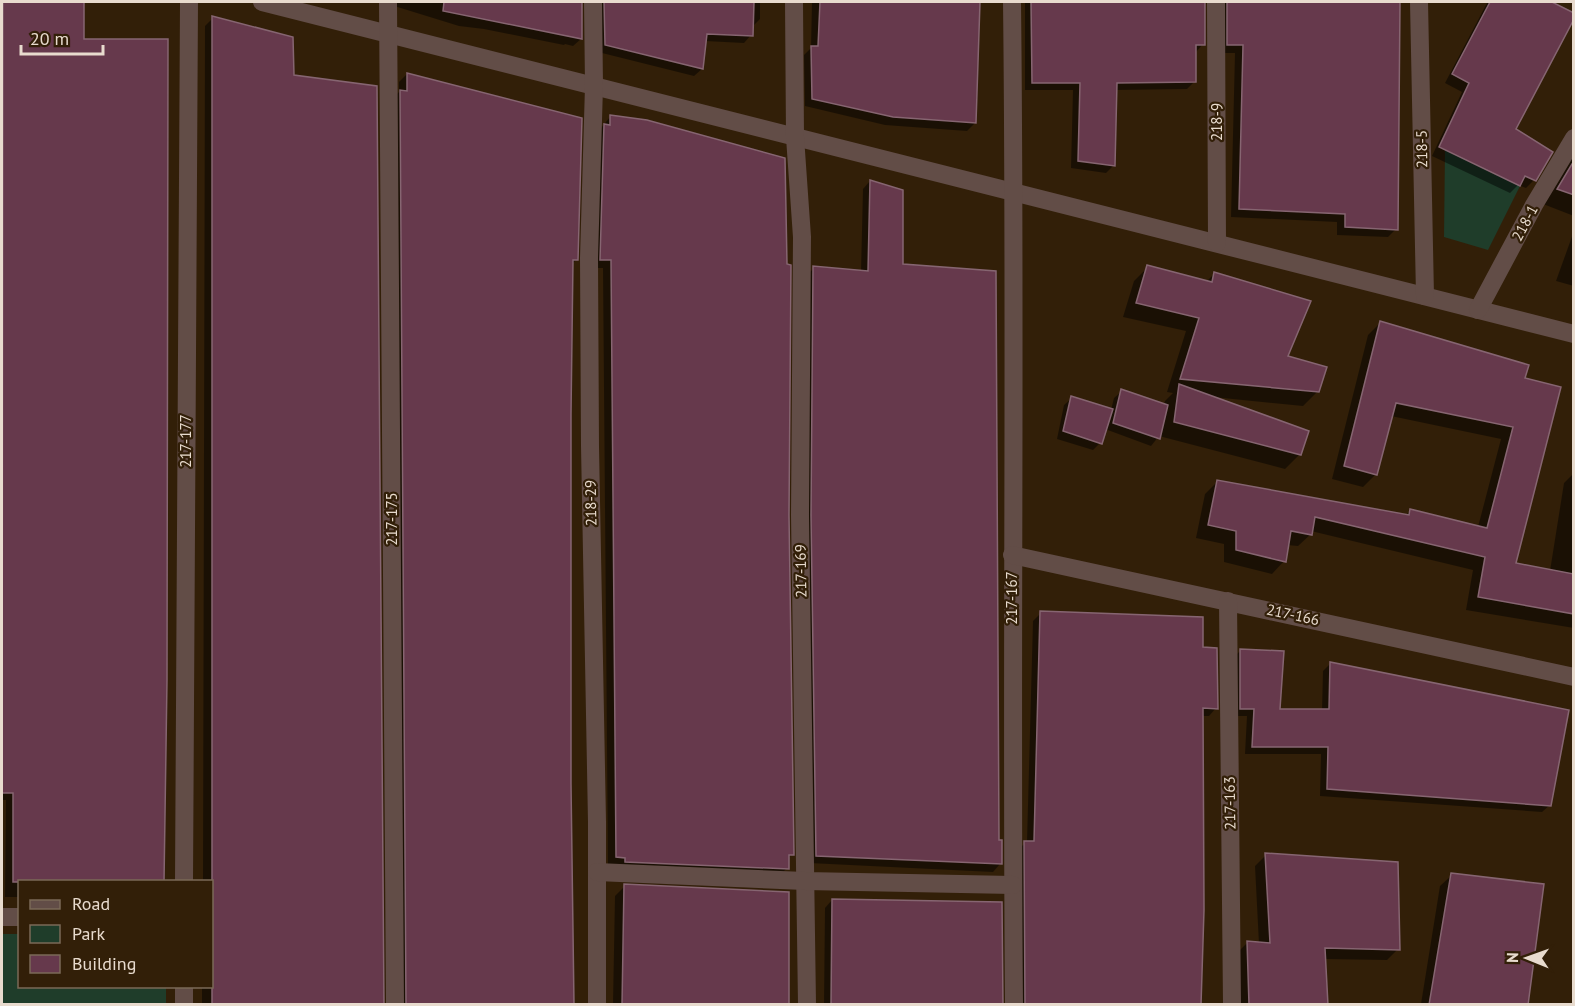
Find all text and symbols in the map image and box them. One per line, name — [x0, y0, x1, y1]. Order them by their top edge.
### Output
scale bar — [21, 18, 104, 56]
text: 20 m — [30, 27, 69, 50]
street label: 218-9 — [1207, 103, 1226, 141]
street label: 218-5 — [1412, 130, 1431, 168]
street label: 218-1 — [1507, 201, 1542, 244]
street label: 217-177 — [176, 414, 195, 468]
street label: 218-29 — [581, 480, 600, 526]
street label: 217-175 — [382, 492, 401, 546]
street label: 217-169 — [791, 544, 810, 598]
street label: 217-167 — [1002, 571, 1021, 625]
street label: 217-166 — [1265, 600, 1321, 629]
street label: 217-163 — [1220, 776, 1239, 830]
legend — [18, 880, 213, 988]
text: Road — [72, 892, 110, 915]
text: Park — [72, 922, 105, 945]
north arrow — [1497, 928, 1557, 988]
text: Building — [72, 952, 136, 975]
text: N — [1502, 952, 1522, 963]

